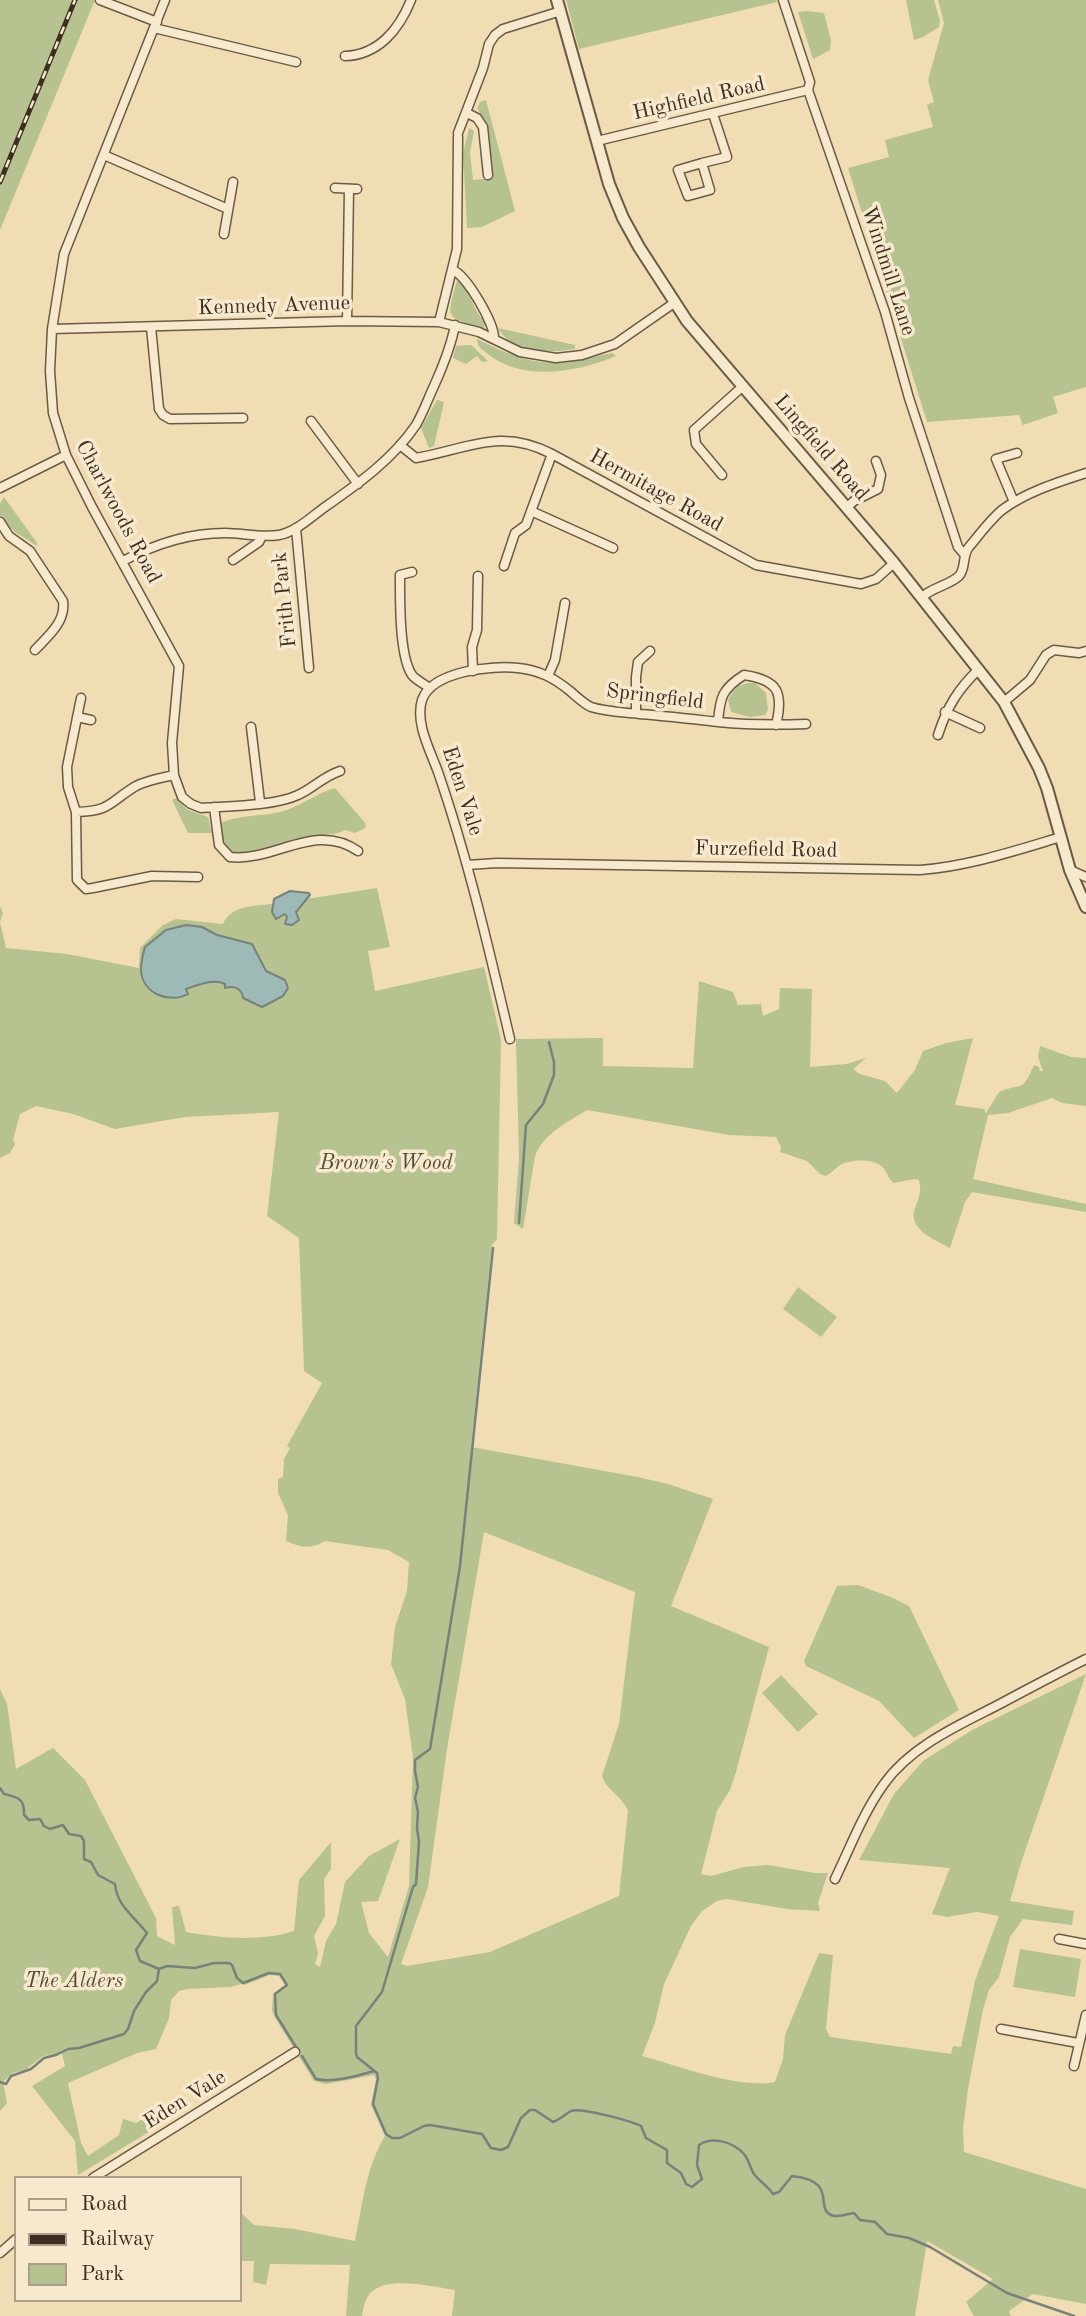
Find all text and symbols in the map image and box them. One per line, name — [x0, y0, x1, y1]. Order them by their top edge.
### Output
street label: Highfield Road — [630, 72, 768, 126]
street label: Windmill Lane — [855, 203, 921, 339]
street label: Kennedy Avenue — [197, 291, 351, 321]
street label: Lingfield Road — [768, 390, 874, 506]
street label: Charlwoods Road — [70, 436, 166, 588]
street label: Hermitage Road — [585, 444, 727, 538]
street label: Frith Park — [267, 551, 303, 649]
street label: Springfield — [605, 679, 705, 715]
street label: Eden Vale — [436, 743, 488, 839]
street label: Furzefield Road — [694, 836, 838, 864]
park label: Brown's Wood — [319, 1150, 453, 1176]
park label: The Alders — [25, 1968, 123, 1994]
street label: Eden Vale — [139, 2065, 231, 2135]
legend — [14, 2176, 242, 2302]
text: Road — [81, 2194, 128, 2215]
text: Railway — [81, 2229, 155, 2250]
text: Park — [81, 2264, 124, 2285]

